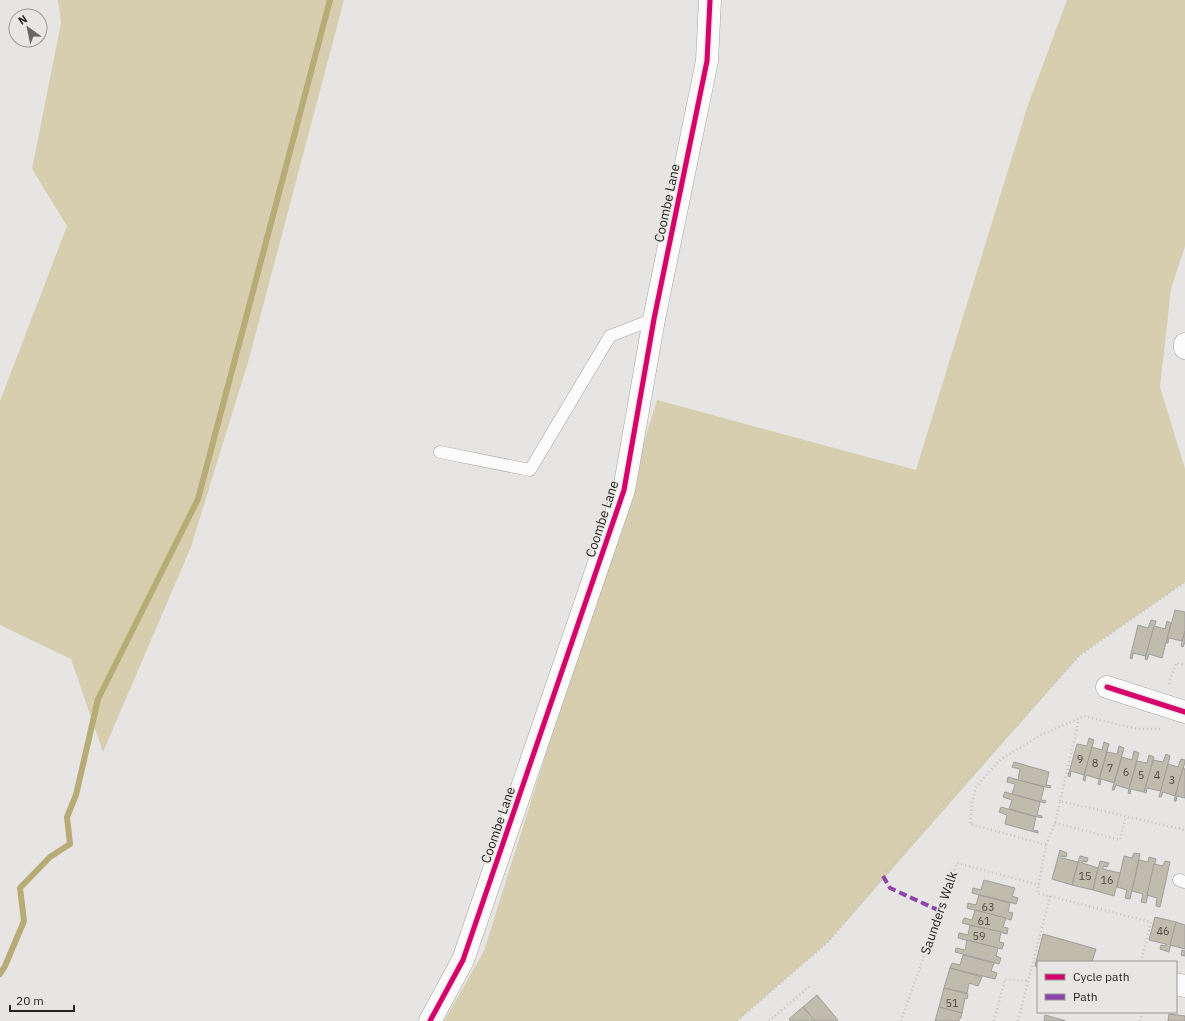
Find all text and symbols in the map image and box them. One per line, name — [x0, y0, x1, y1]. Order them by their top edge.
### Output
north arrow — [8, 8, 48, 48]
text: N — [15, 12, 30, 28]
street label: Coombe Lane — [650, 162, 684, 244]
street label: Coombe Lane — [582, 478, 622, 560]
house number: 9 — [1077, 752, 1083, 766]
house number: 8 — [1092, 756, 1098, 770]
house number: 7 — [1107, 761, 1113, 775]
house number: 6 — [1123, 765, 1129, 779]
house number: 5 — [1138, 768, 1144, 782]
house number: 4 — [1154, 768, 1161, 782]
house number: 3 — [1169, 773, 1175, 787]
street label: Coombe Lane — [477, 785, 519, 865]
street label: Saunders Walk — [917, 869, 961, 957]
house number: 15 — [1078, 869, 1092, 883]
house number: 16 — [1100, 873, 1114, 887]
house number: 63 — [981, 900, 995, 914]
house number: 61 — [977, 914, 991, 928]
house number: 46 — [1156, 924, 1170, 938]
house number: 59 — [972, 929, 986, 943]
legend — [1037, 961, 1177, 1013]
text: Cycle path — [1073, 969, 1130, 984]
scale bar — [10, 987, 74, 1013]
text: Path — [1073, 989, 1098, 1004]
text: 20 m — [16, 993, 44, 1008]
house number: 51 — [945, 996, 959, 1010]

